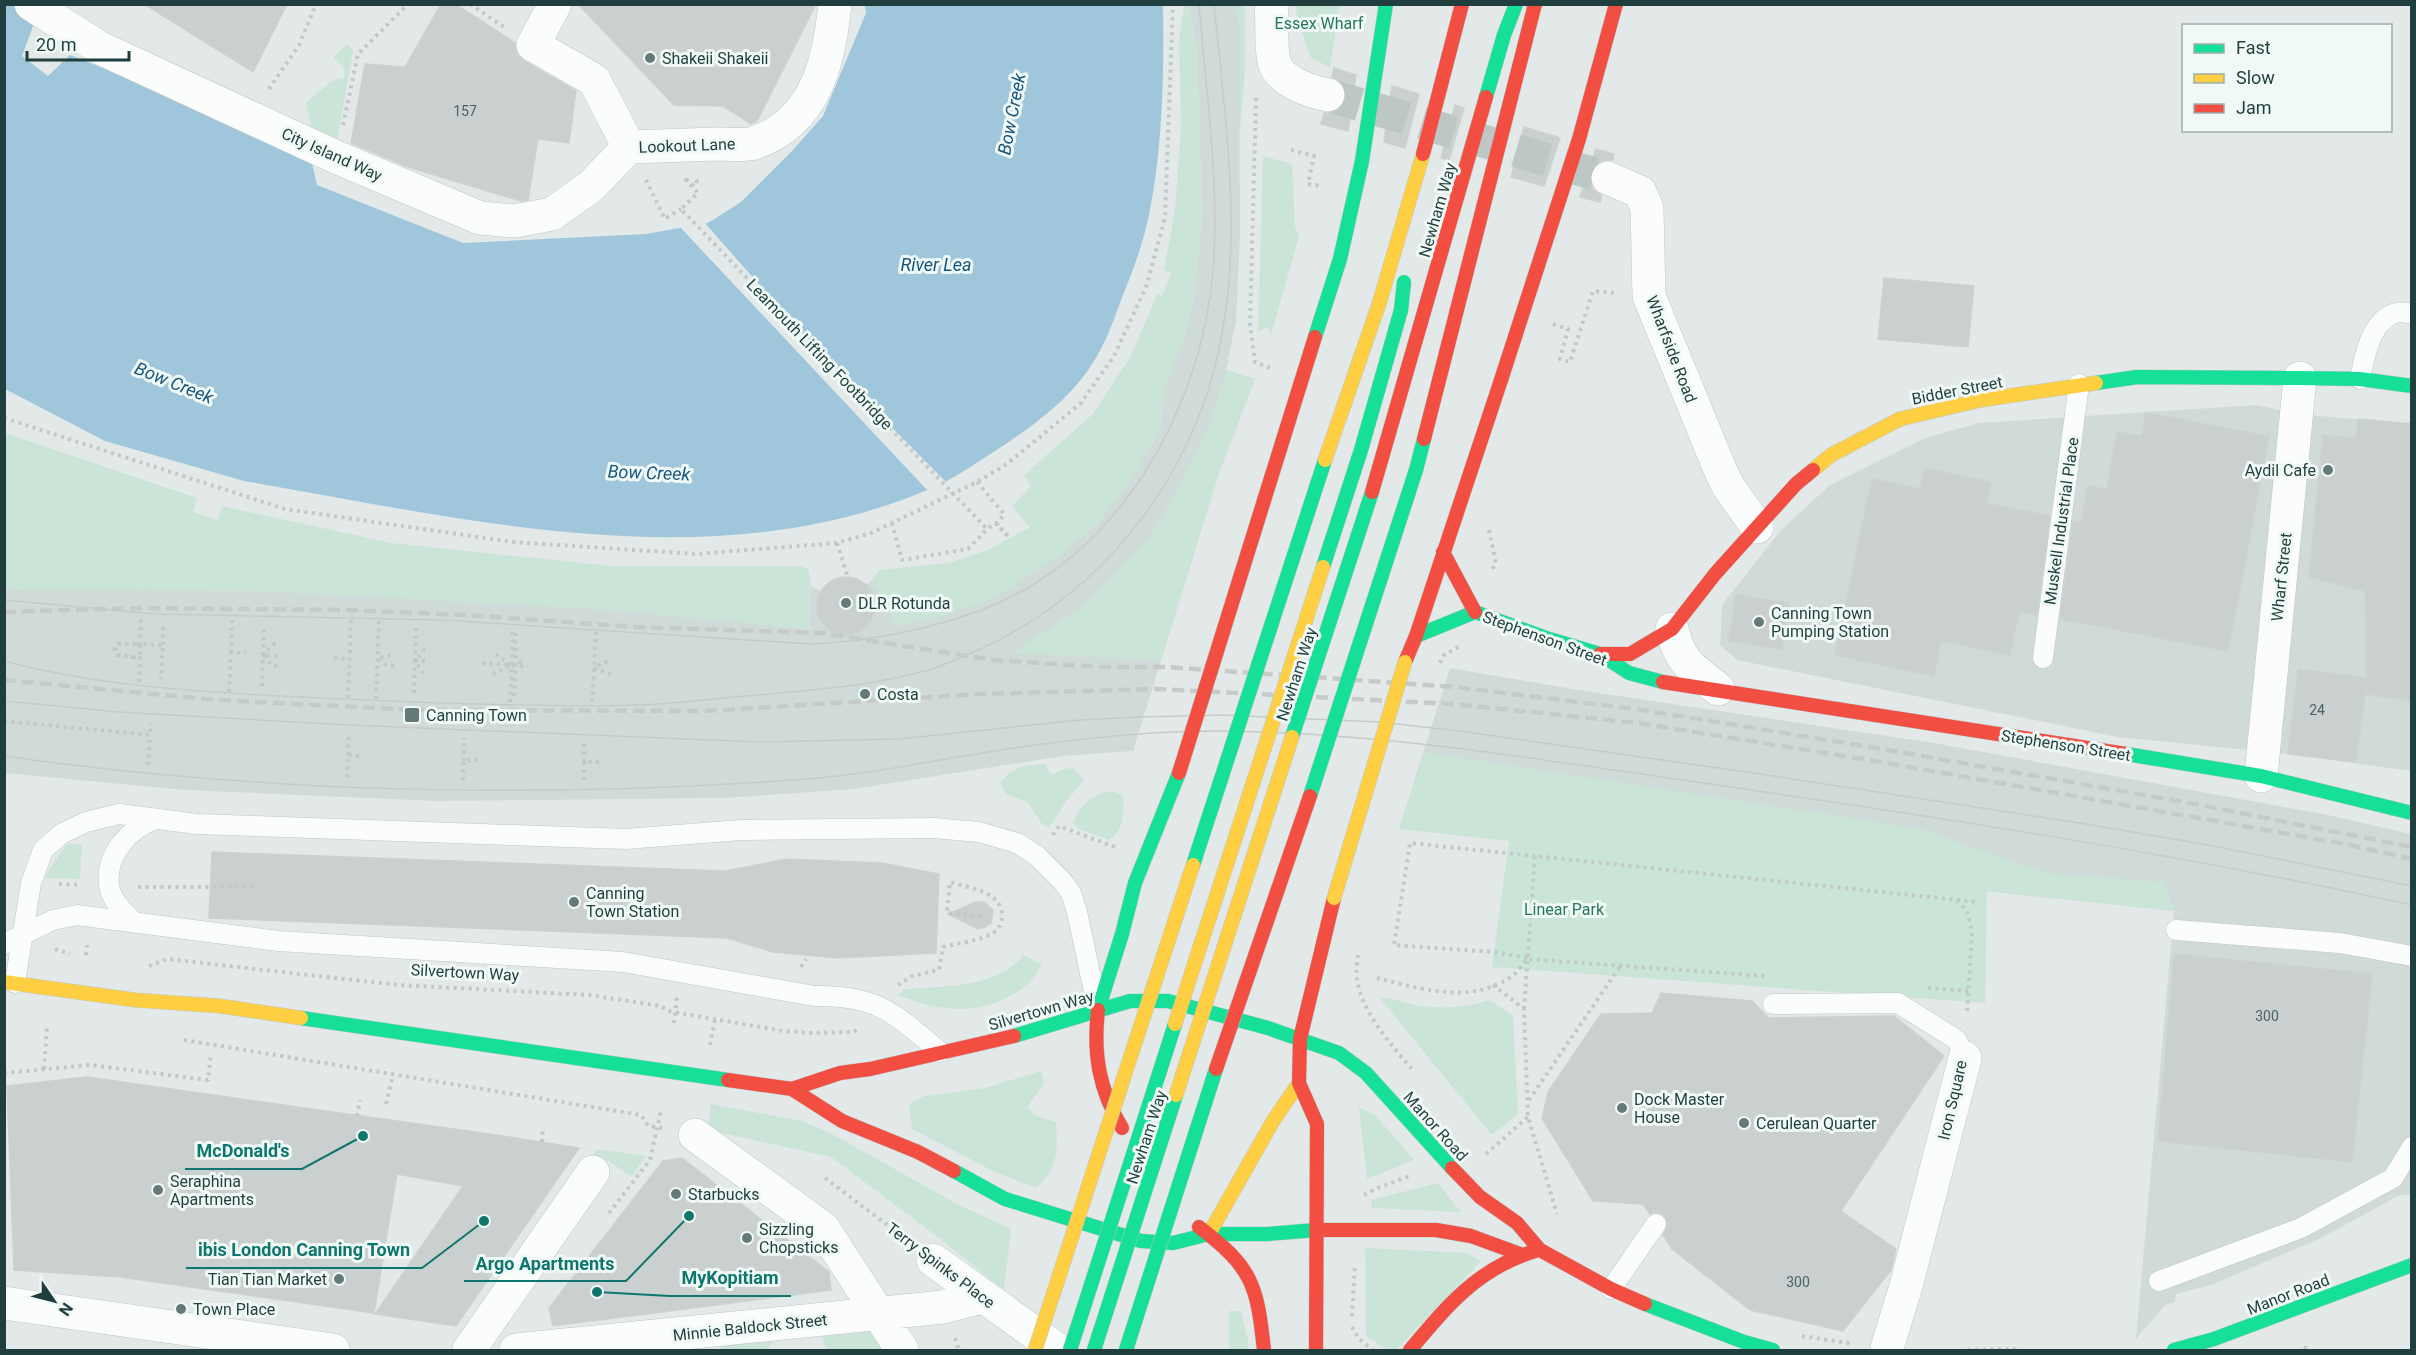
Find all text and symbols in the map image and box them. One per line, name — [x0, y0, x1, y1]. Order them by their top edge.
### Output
park label: Essex Wharf — [1275, 14, 1364, 33]
scale bar — [27, 24, 129, 62]
legend — [2182, 24, 2392, 132]
text: 20 m — [36, 34, 76, 55]
text: Fast — [2236, 37, 2271, 58]
place label: Shakeii Shakeii — [662, 49, 768, 68]
marker: Shakeii Shakeii — [643, 51, 657, 65]
text: Slow — [2236, 67, 2275, 88]
water label: Bow Creek — [993, 70, 1030, 157]
text: Jam — [2236, 97, 2272, 118]
house number: 157 — [453, 103, 477, 119]
street label: City Island Way — [279, 124, 385, 185]
street label: Lookout Lane — [638, 134, 736, 157]
street label: Newham Way — [1415, 160, 1460, 260]
water label: River Lea — [900, 254, 972, 275]
street label: Leamouth Lifting Footbridge — [743, 275, 897, 434]
street label: Wharfside Road — [1642, 293, 1701, 405]
water label: Bow Creek — [132, 357, 218, 408]
street label: Bidder Street — [1910, 372, 2004, 409]
street label: Muskell Industrial Place — [2040, 436, 2083, 606]
water label: Bow Creek — [607, 461, 692, 484]
place label: Aydil Cafe — [2245, 461, 2316, 480]
marker: Aydil Cafe — [2321, 463, 2335, 477]
street label: Wharf Street — [2267, 532, 2296, 622]
place label: DLR Rotunda — [858, 594, 951, 613]
marker: DLR Rotunda — [839, 596, 853, 610]
place label: Canning Town Pumping Station — [1771, 604, 1889, 641]
street label: Stephenson Street — [1480, 607, 1610, 670]
marker: Canning Town Pumping Station — [1752, 615, 1766, 629]
street label: Newham Way — [1272, 624, 1321, 723]
place label: Costa — [877, 685, 919, 704]
marker: Costa — [858, 687, 872, 701]
house number: 24 — [2309, 702, 2325, 718]
marker: Canning Town — [403, 706, 421, 724]
place label: Canning Town — [426, 706, 527, 725]
street label: Stephenson Street — [2000, 726, 2132, 765]
place label: Canning Town Station — [586, 884, 679, 921]
marker: Canning Town Station — [567, 895, 581, 909]
park label: Linear Park — [1524, 900, 1605, 919]
street label: Silvertown Way — [410, 960, 520, 985]
street label: Silvertown Way — [986, 986, 1096, 1035]
house number: 300 — [2255, 1008, 2279, 1024]
street label: Iron Square — [1934, 1058, 1971, 1142]
street label: Newham Way — [1122, 1087, 1171, 1186]
street label: Manor Road — [1400, 1088, 1472, 1165]
place label: Dock Master House — [1634, 1090, 1725, 1127]
marker: Dock Master House — [1615, 1101, 1629, 1115]
place label: Cerulean Quarter — [1756, 1114, 1877, 1133]
marker: Cerulean Quarter — [1737, 1116, 1751, 1130]
callout: McDonald's — [185, 1133, 302, 1169]
text: McDonald's — [197, 1140, 290, 1161]
place label: Seraphina Apartments — [170, 1172, 254, 1209]
marker: Seraphina Apartments — [151, 1183, 165, 1197]
place label: Starbucks — [688, 1185, 759, 1204]
marker: Starbucks — [669, 1187, 683, 1201]
street label: Terry Spinks Place — [883, 1218, 999, 1312]
place label: Sizzling Chopsticks — [759, 1220, 838, 1257]
marker: Sizzling Chopsticks — [740, 1231, 754, 1245]
callout: ibis London Canning Town — [186, 1232, 422, 1268]
text: ibis London Canning Town — [198, 1239, 410, 1260]
callout: Argo Apartments — [464, 1245, 626, 1281]
text: Argo Apartments — [476, 1253, 614, 1274]
callout: MyKopitiam — [670, 1260, 791, 1296]
text: MyKopitiam — [681, 1267, 779, 1288]
place label: Tian Tian Market — [208, 1270, 327, 1289]
street label: Manor Road — [2244, 1270, 2332, 1319]
north arrow — [24, 1271, 84, 1331]
marker: Tian Tian Market — [332, 1272, 346, 1286]
house number: 300 — [1786, 1274, 1810, 1290]
text: N — [55, 1299, 77, 1319]
place label: Town Place — [193, 1300, 275, 1319]
marker: Town Place — [174, 1302, 188, 1316]
street label: Minnie Baldock Street — [672, 1310, 828, 1345]

